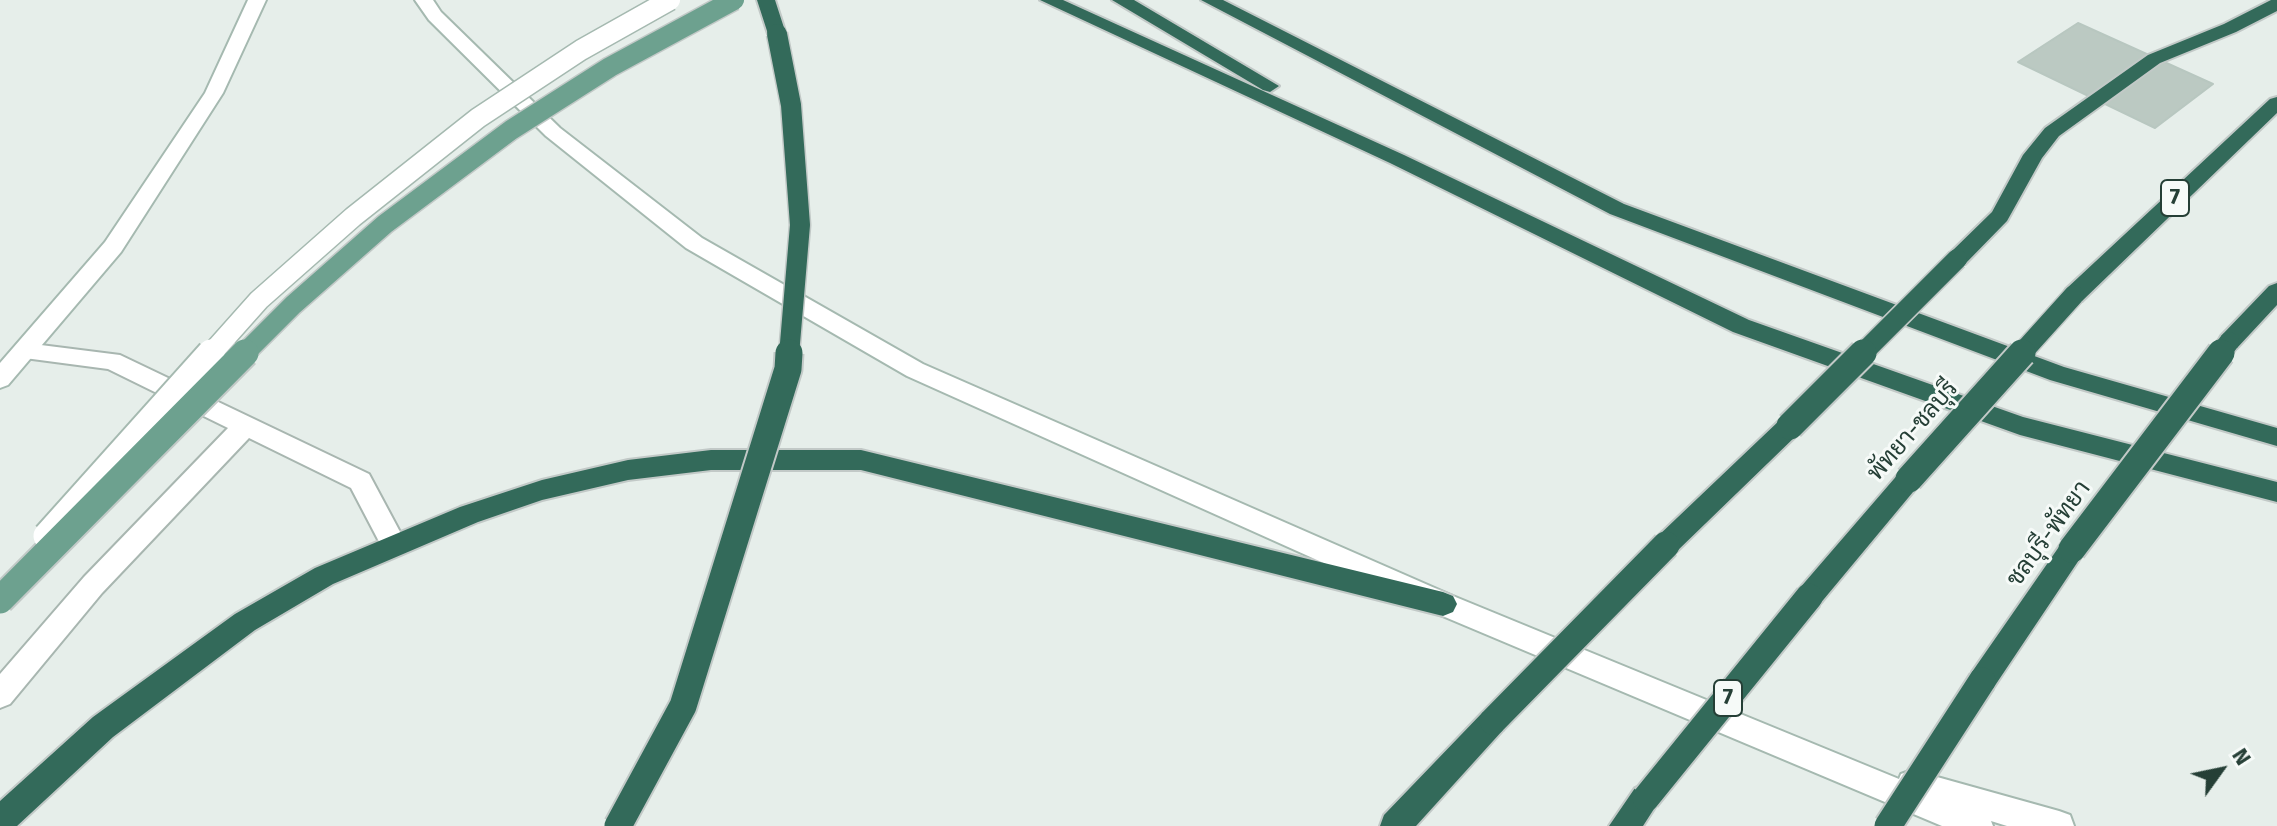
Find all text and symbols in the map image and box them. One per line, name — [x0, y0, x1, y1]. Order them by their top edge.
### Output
road number: 7 — [2161, 180, 2189, 216]
street label: พัทยา-ชลบุรี — [1862, 375, 1964, 487]
street label: ชลบุรี-พัทยา — [2001, 476, 2097, 592]
road number: 7 — [1714, 680, 1742, 716]
north arrow — [2181, 730, 2261, 810]
text: N — [2226, 743, 2257, 770]

